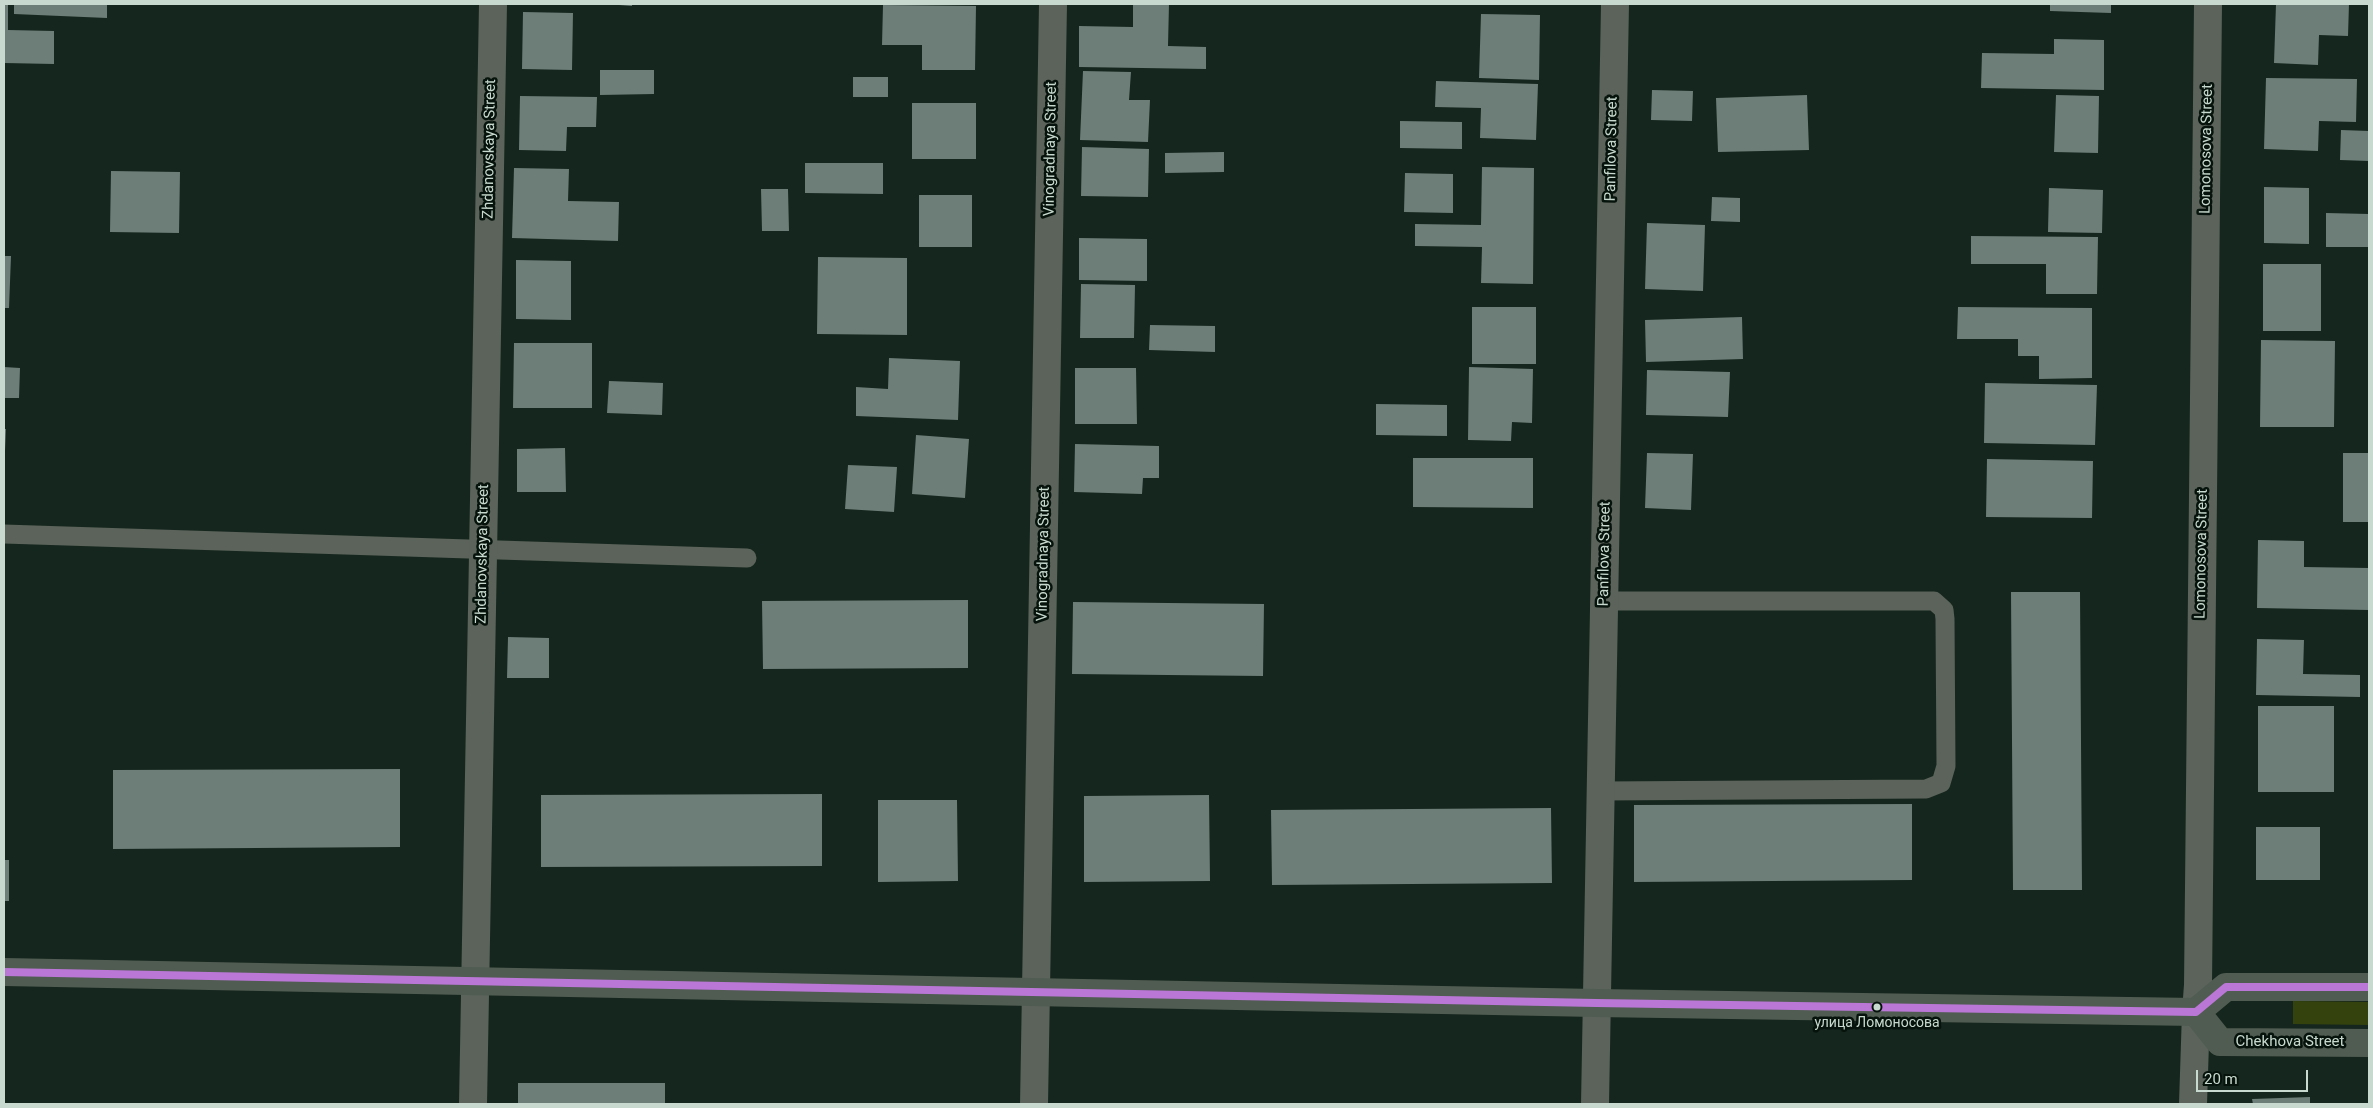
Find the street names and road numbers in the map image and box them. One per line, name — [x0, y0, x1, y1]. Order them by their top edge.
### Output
street label: Zhdanovskaya Street — [480, 79, 500, 219]
street label: Vinogradnaya Street — [1041, 82, 1061, 216]
street label: Lomonosova Street — [2197, 84, 2217, 214]
street label: Panfilova Street — [1602, 96, 1622, 202]
street label: Zhdanovskaya Street — [473, 484, 493, 624]
street label: Vinogradnaya Street — [1034, 487, 1054, 621]
street label: Lomonosova Street — [2192, 489, 2212, 619]
street label: Panfilova Street — [1595, 501, 1615, 607]
street label: Chekhova Street — [2236, 1033, 2344, 1051]

